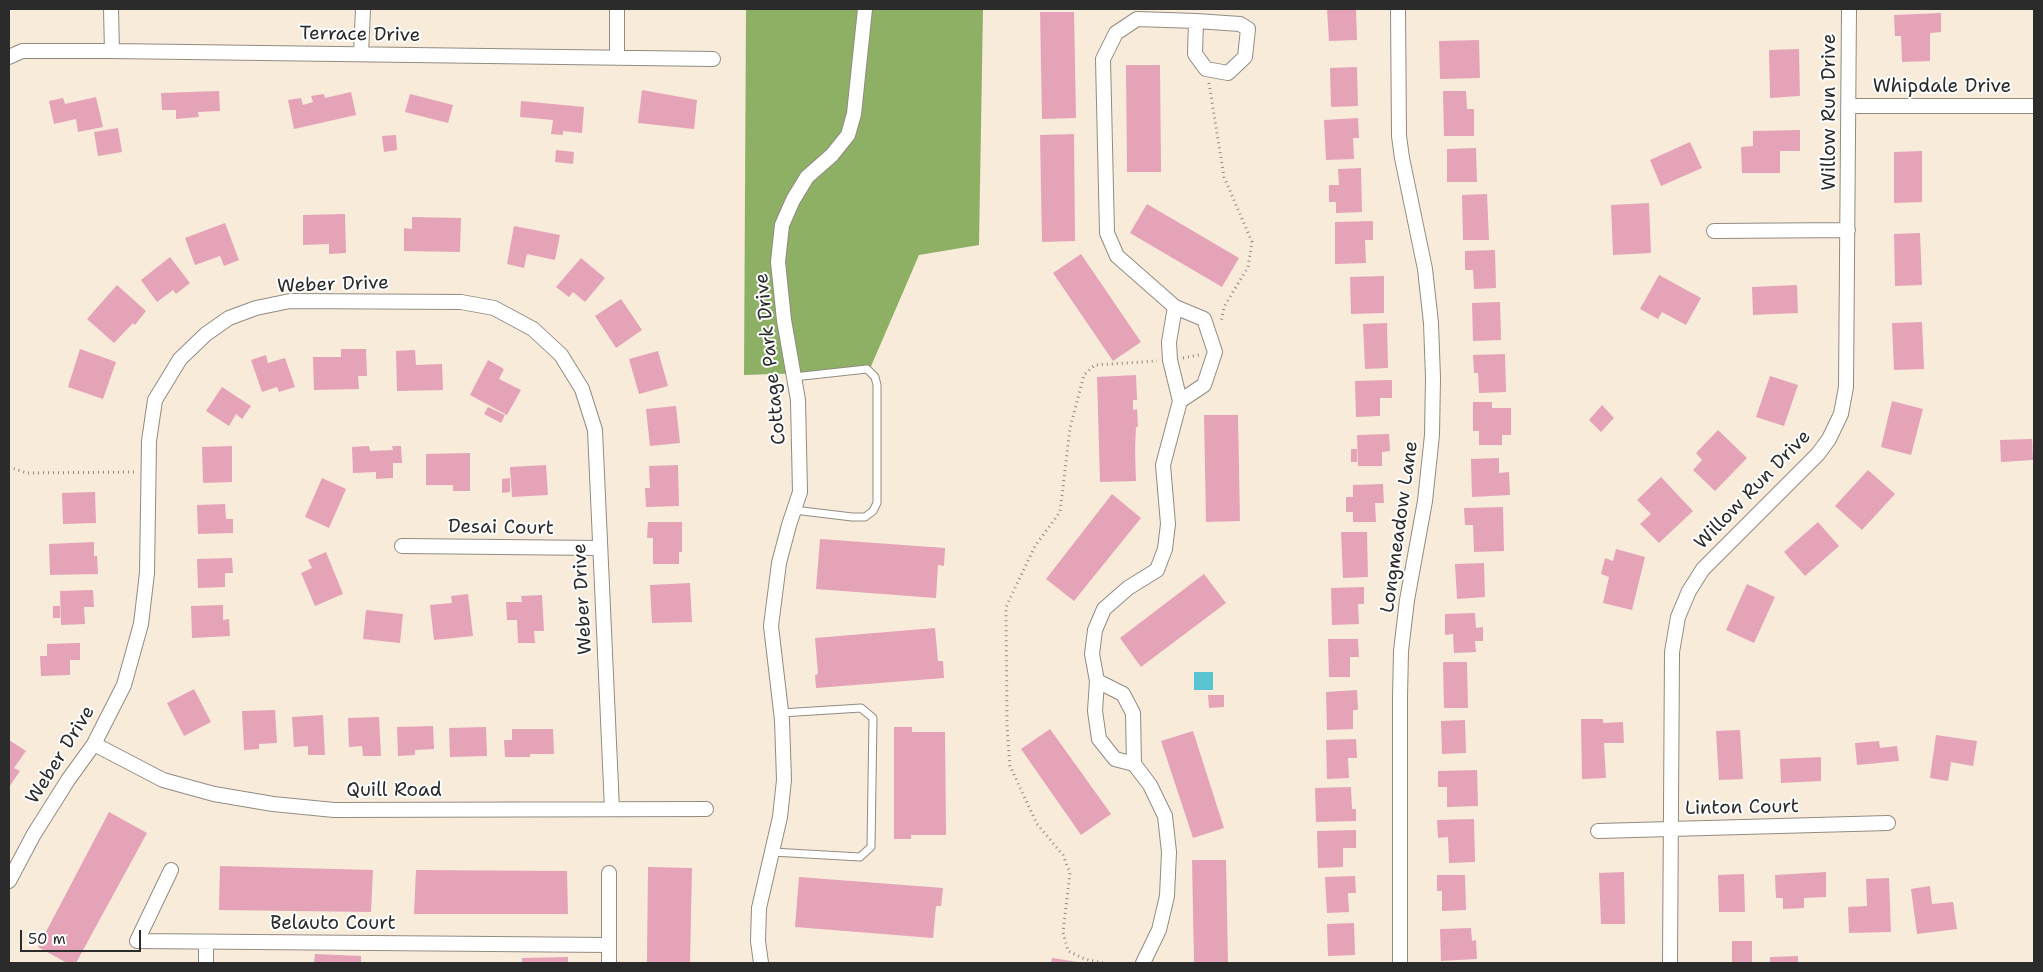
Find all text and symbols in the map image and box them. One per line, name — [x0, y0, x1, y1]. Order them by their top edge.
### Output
street label: Terrace Drive — [299, 23, 421, 47]
street label: Willow Run Drive — [1819, 33, 1841, 191]
street label: Whipdale Drive — [1873, 76, 2011, 98]
street label: Weber Drive — [277, 272, 389, 298]
street label: Cottage Park Drive — [751, 272, 791, 446]
street label: Willow Run Drive — [1690, 426, 1816, 554]
street label: Longmeadow Lane — [1377, 440, 1423, 614]
street label: Desai Court — [448, 516, 554, 540]
street label: Weber Drive — [569, 543, 597, 655]
street label: Weber Drive — [22, 702, 100, 808]
street label: Quill Road — [346, 780, 442, 802]
street label: Linton Court — [1685, 796, 1799, 820]
street label: Belauto Court — [270, 913, 396, 935]
scale bar — [22, 920, 144, 952]
text: 50 m — [28, 929, 66, 949]

